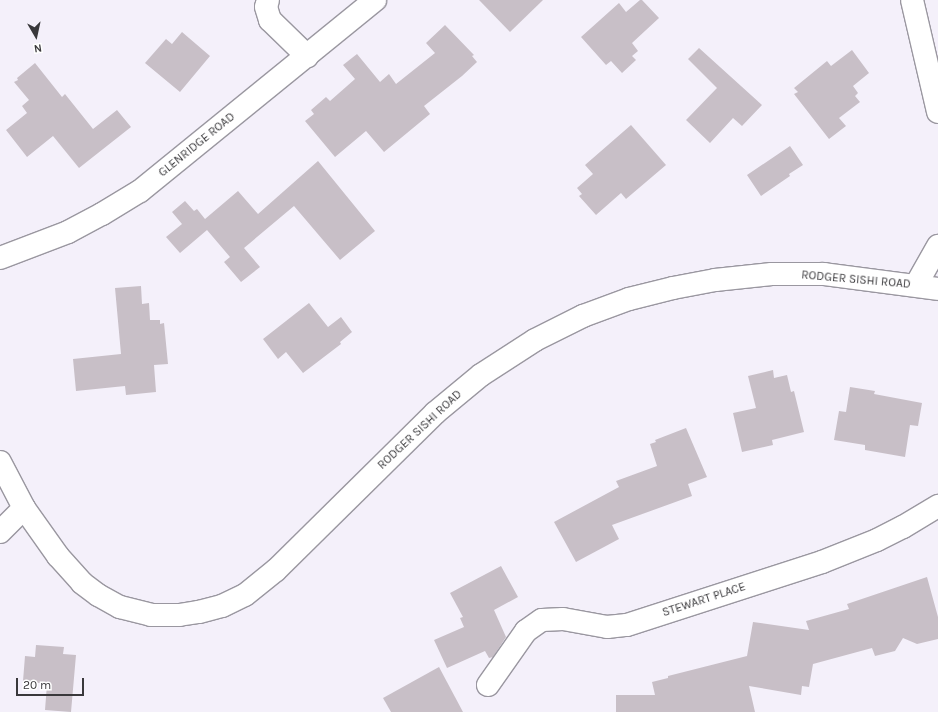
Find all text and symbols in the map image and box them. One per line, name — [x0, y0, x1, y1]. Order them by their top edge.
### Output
north arrow — [16, 16, 56, 56]
text: N — [33, 41, 43, 55]
street label: GLENRIDGE ROAD — [156, 110, 238, 180]
street label: RODGER SISHI ROAD — [801, 268, 911, 292]
street label: RODGER SISHI ROAD — [375, 387, 465, 473]
street label: STEWART PLACE — [661, 580, 747, 620]
scale bar — [18, 670, 86, 696]
text: 20 m — [23, 678, 51, 692]

